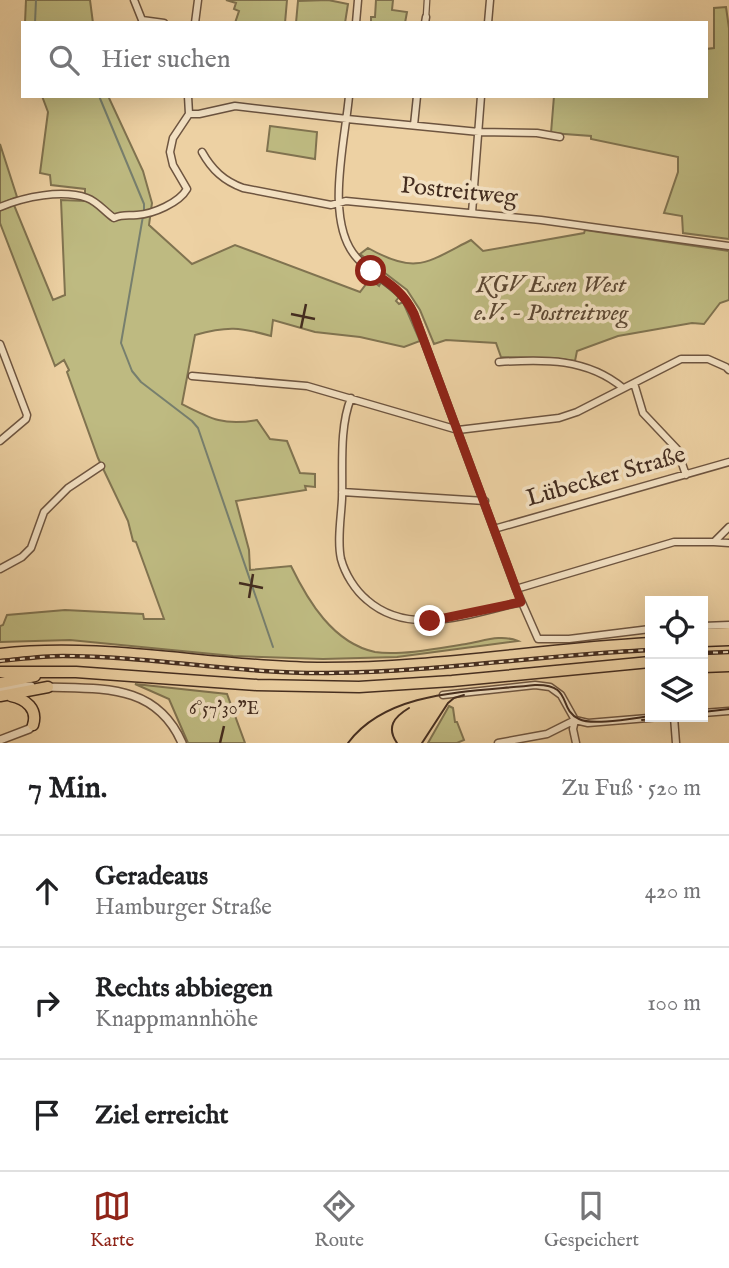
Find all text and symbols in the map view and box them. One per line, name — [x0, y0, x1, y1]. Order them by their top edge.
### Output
search box — [21, 21, 708, 98]
icon: search — [45, 41, 83, 79]
text: Hier suchen — [101, 43, 231, 76]
street label: Postreitweg — [399, 170, 520, 214]
route start — [355, 255, 386, 286]
park label: KGV Essen West e.V. - Postreitweg — [473, 270, 629, 329]
street label: Lübecker Straße — [523, 439, 689, 515]
map controls — [645, 596, 708, 722]
button: locate — [645, 596, 708, 659]
route end — [414, 605, 445, 636]
button: layers — [645, 659, 708, 722]
text: 6°57'30"E — [189, 698, 259, 721]
text: 7 Min. — [28, 770, 107, 808]
text: Zu Fuß · 520 m — [561, 774, 701, 803]
text: Geradeaus — [95, 860, 208, 893]
icon: ahead — [28, 872, 66, 910]
text: 420 m — [645, 877, 701, 906]
text: Hamburger Straße — [95, 893, 272, 922]
text: Rechts abbiegen — [95, 972, 273, 1005]
icon: right — [28, 984, 66, 1022]
text: 100 m — [647, 989, 701, 1018]
text: Knappmannhöhe — [95, 1005, 258, 1034]
icon: arrive — [28, 1096, 66, 1134]
text: Ziel erreicht — [95, 1099, 228, 1132]
tab: Karte — [90, 1187, 134, 1253]
tab: Route — [314, 1187, 364, 1253]
tab: Gespeichert — [544, 1187, 639, 1253]

